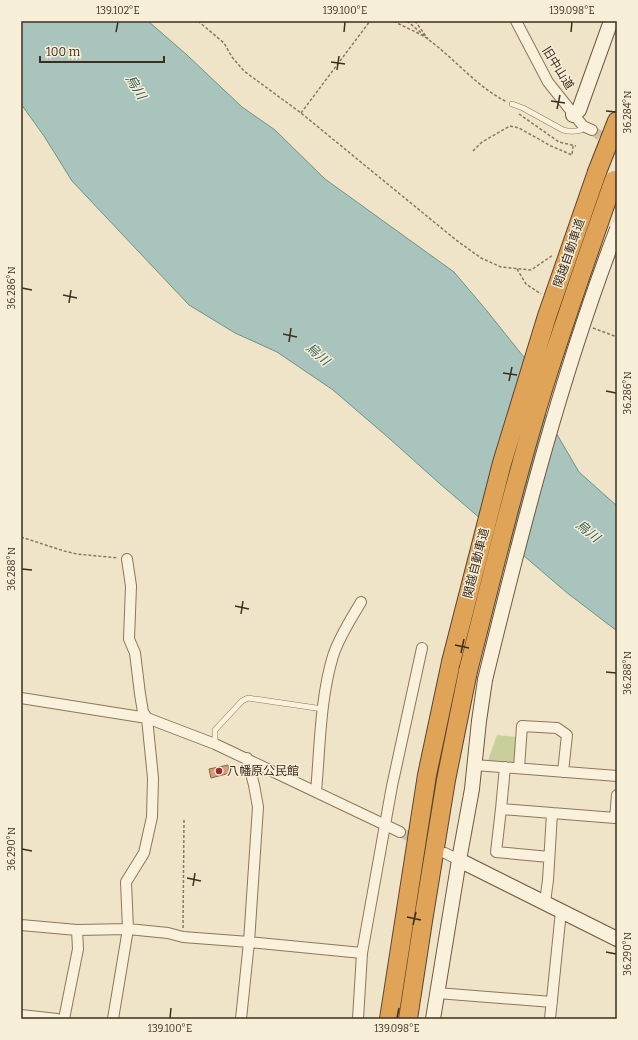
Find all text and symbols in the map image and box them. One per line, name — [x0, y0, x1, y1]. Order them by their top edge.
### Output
text: 139.102°E — [96, 5, 140, 17]
text: 139.100°E — [323, 5, 367, 17]
text: 139.098°E — [549, 5, 595, 17]
scale bar — [40, 38, 164, 64]
street label: 旧中山道 — [539, 44, 577, 92]
text: 100 m — [46, 45, 81, 59]
water label: 烏川 — [123, 72, 150, 104]
text: 36.284°N — [622, 90, 634, 133]
street label: 関越自動車道 — [551, 217, 587, 289]
text: 36.286°N — [6, 266, 18, 310]
water label: 烏川 — [303, 340, 334, 369]
text: 36.286°N — [622, 371, 634, 415]
water label: 烏川 — [573, 517, 604, 546]
street label: 関越自動車道 — [460, 526, 492, 600]
text: 36.288°N — [6, 547, 18, 591]
text: 36.288°N — [622, 651, 634, 695]
place label: 八幡原公民館 — [227, 764, 299, 778]
marker: 八幡原公民館 — [214, 766, 224, 776]
text: 36.290°N — [6, 827, 18, 871]
text: 36.290°N — [622, 932, 634, 976]
text: 139.100°E — [148, 1023, 192, 1035]
text: 139.098°E — [374, 1023, 420, 1035]

